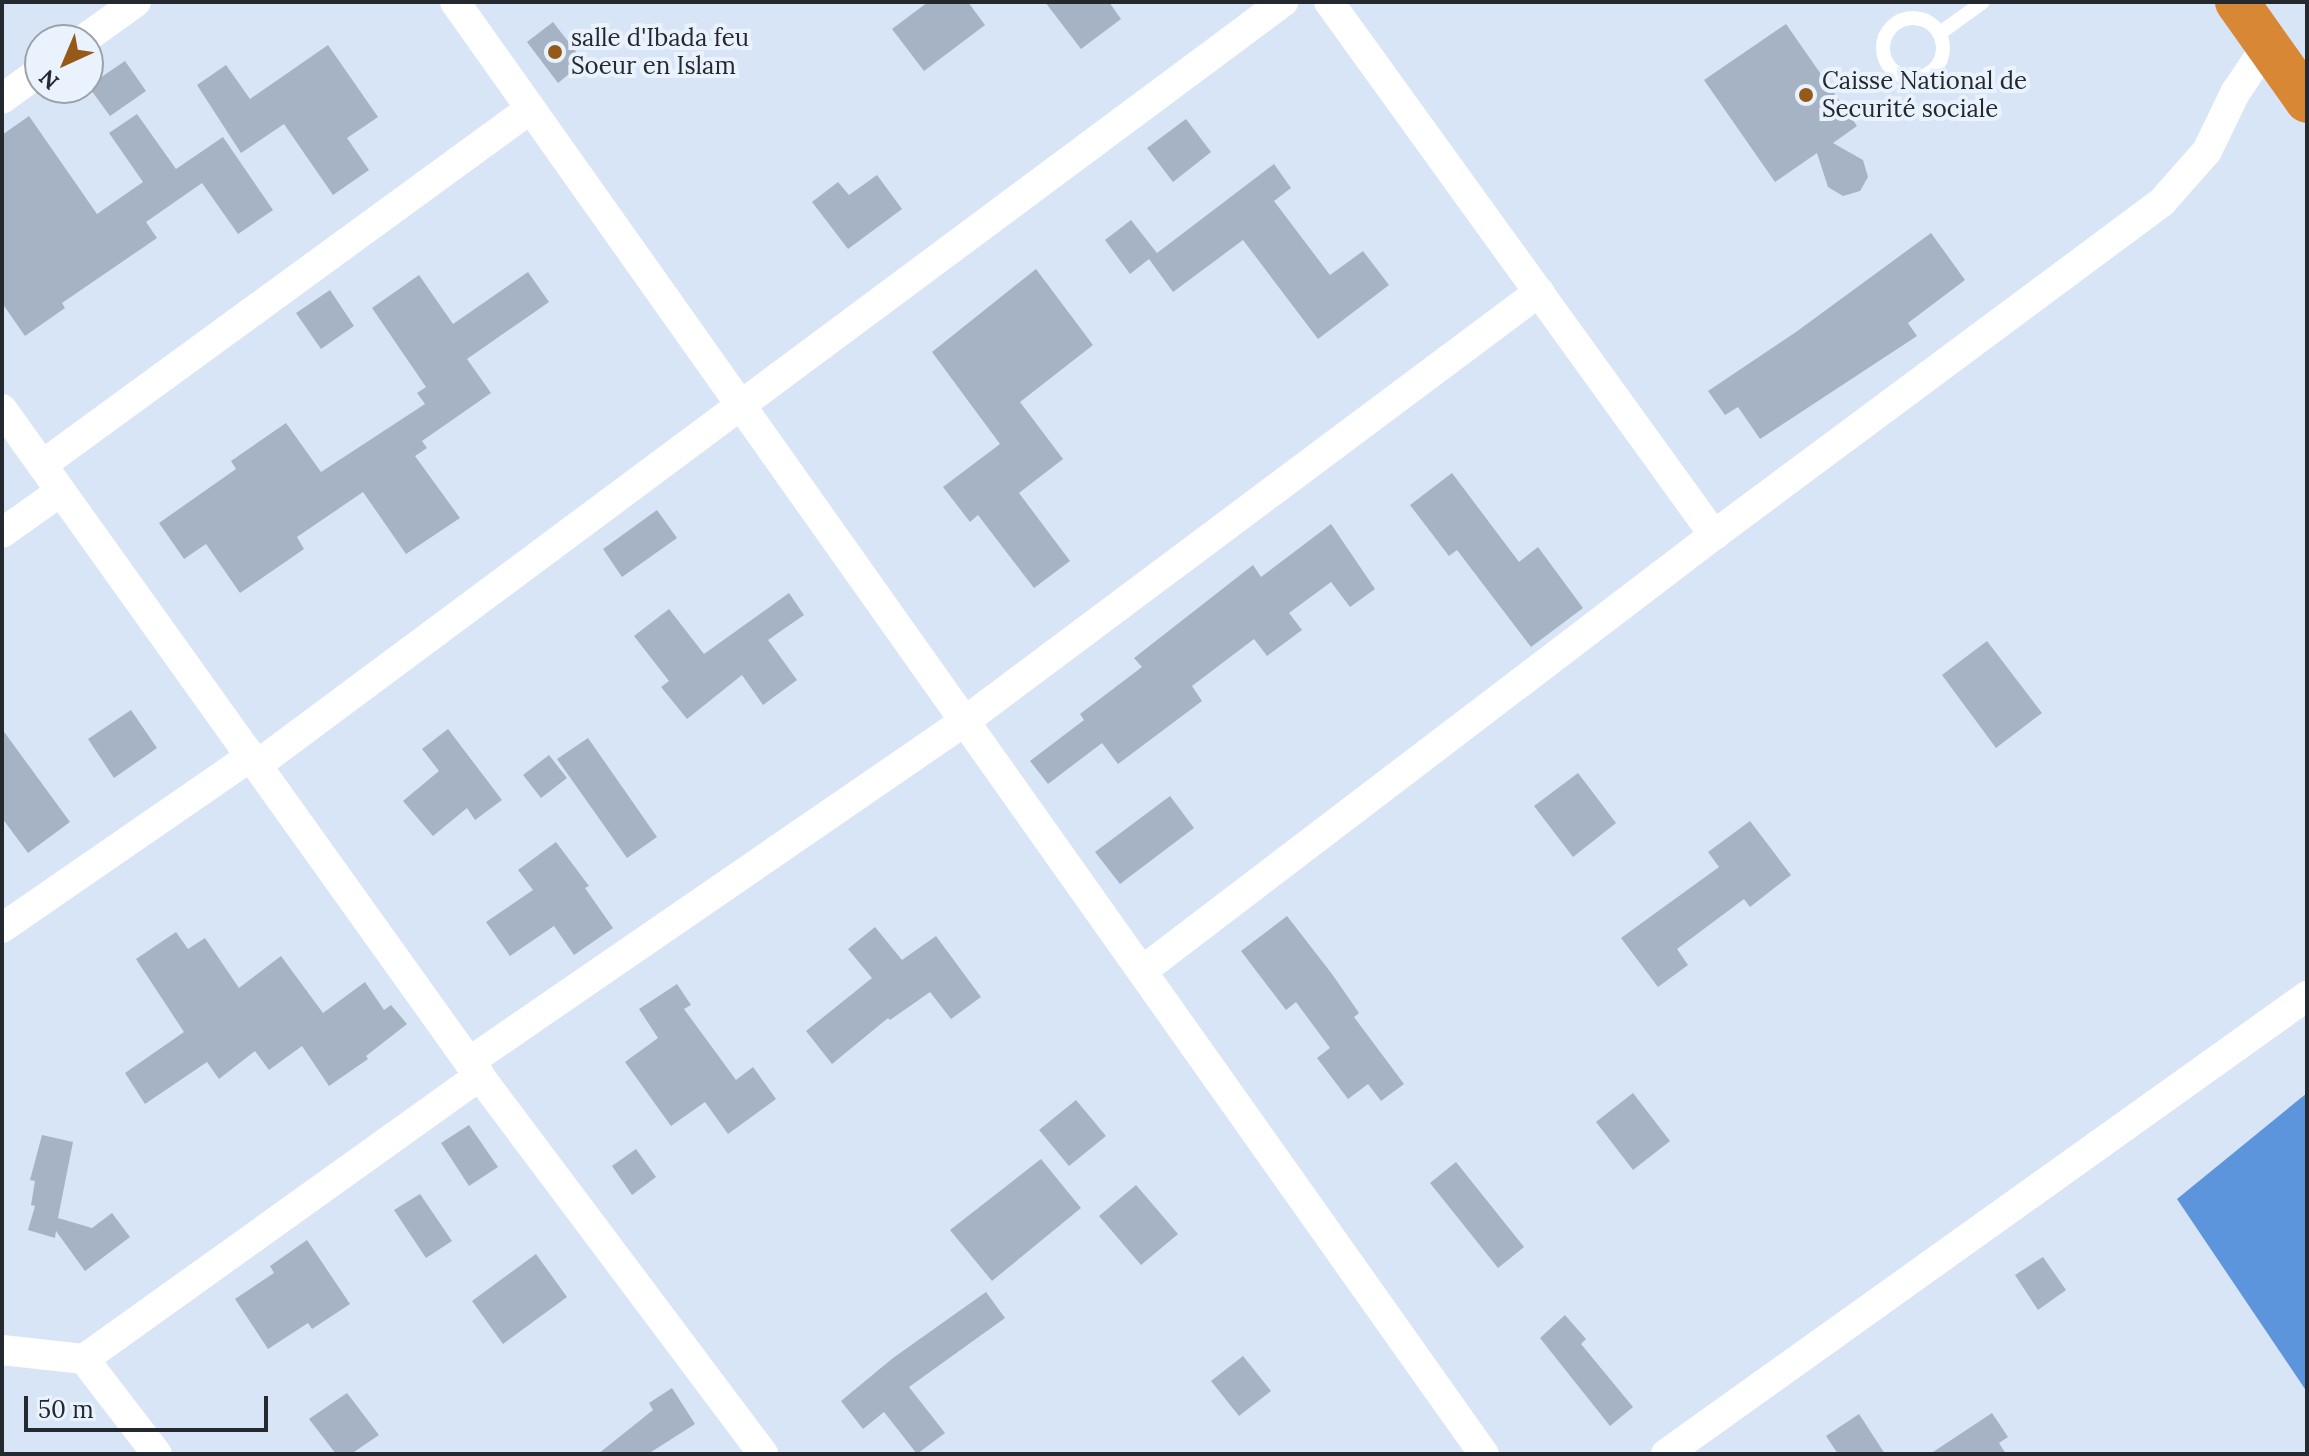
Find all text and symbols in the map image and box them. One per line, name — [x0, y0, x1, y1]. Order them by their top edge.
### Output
north arrow — [24, 24, 104, 104]
place label: salle d'Ibada feu Soeur en Islam — [571, 24, 749, 80]
marker: salle d'Ibada feu Soeur en Islam — [546, 43, 564, 61]
text: N — [33, 64, 65, 96]
place label: Caisse National de Securité sociale — [1822, 67, 2027, 123]
marker: Caisse National de Securité sociale — [1797, 86, 1815, 104]
scale bar — [28, 1380, 272, 1430]
text: 50 m — [38, 1394, 94, 1425]

